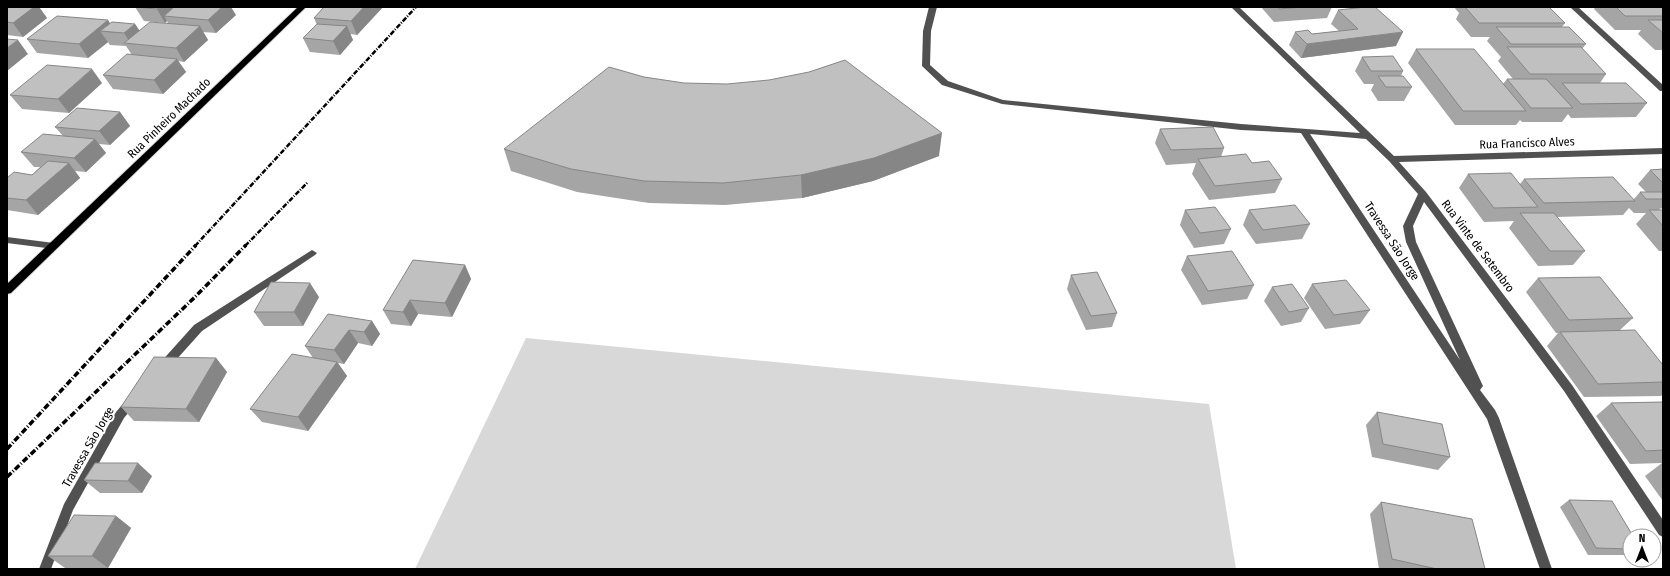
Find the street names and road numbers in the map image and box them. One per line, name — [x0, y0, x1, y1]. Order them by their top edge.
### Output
street label: Rua Pinheiro Machado — [125, 75, 213, 161]
street label: Rua Francisco Alves — [1479, 134, 1575, 152]
street label: Rua Vinte de Setembro — [1439, 197, 1517, 295]
street label: Travessa São Jorge — [1361, 199, 1423, 283]
street label: Travessa São Jorge — [59, 404, 117, 490]

